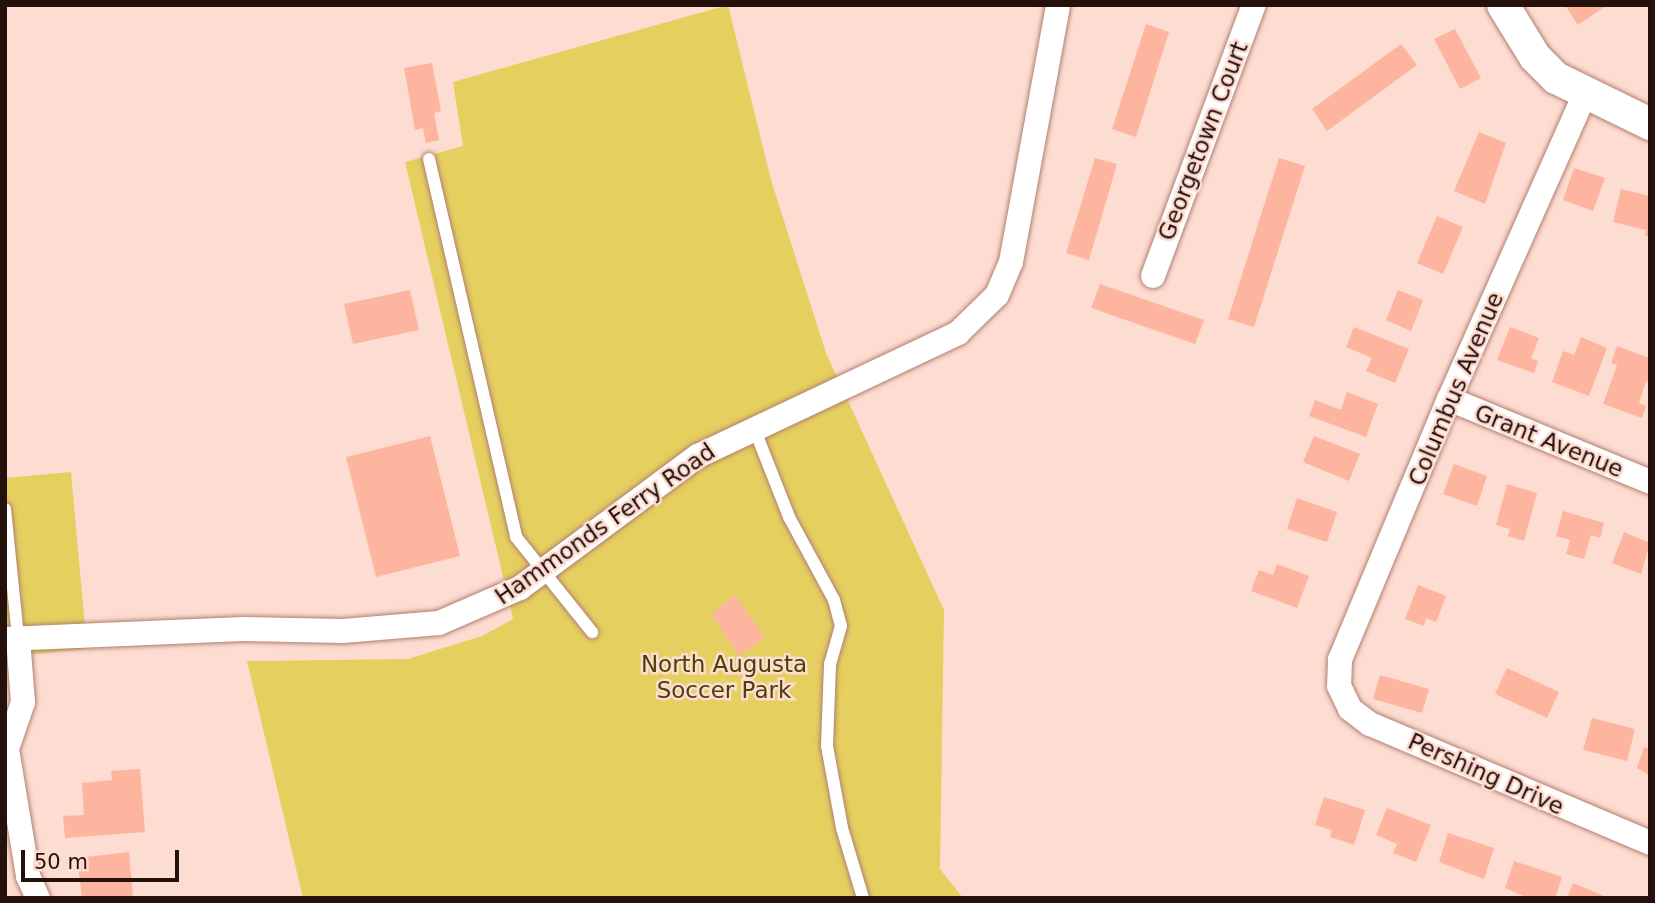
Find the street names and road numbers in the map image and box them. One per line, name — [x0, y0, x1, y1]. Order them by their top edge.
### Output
street label: Georgetown Court — [1152, 38, 1254, 244]
street label: Columbus Avenue — [1403, 288, 1509, 490]
street label: Grant Avenue — [1471, 399, 1627, 483]
street label: Hammonds Ferry Road — [490, 438, 720, 610]
street label: Pershing Drive — [1404, 727, 1568, 821]

